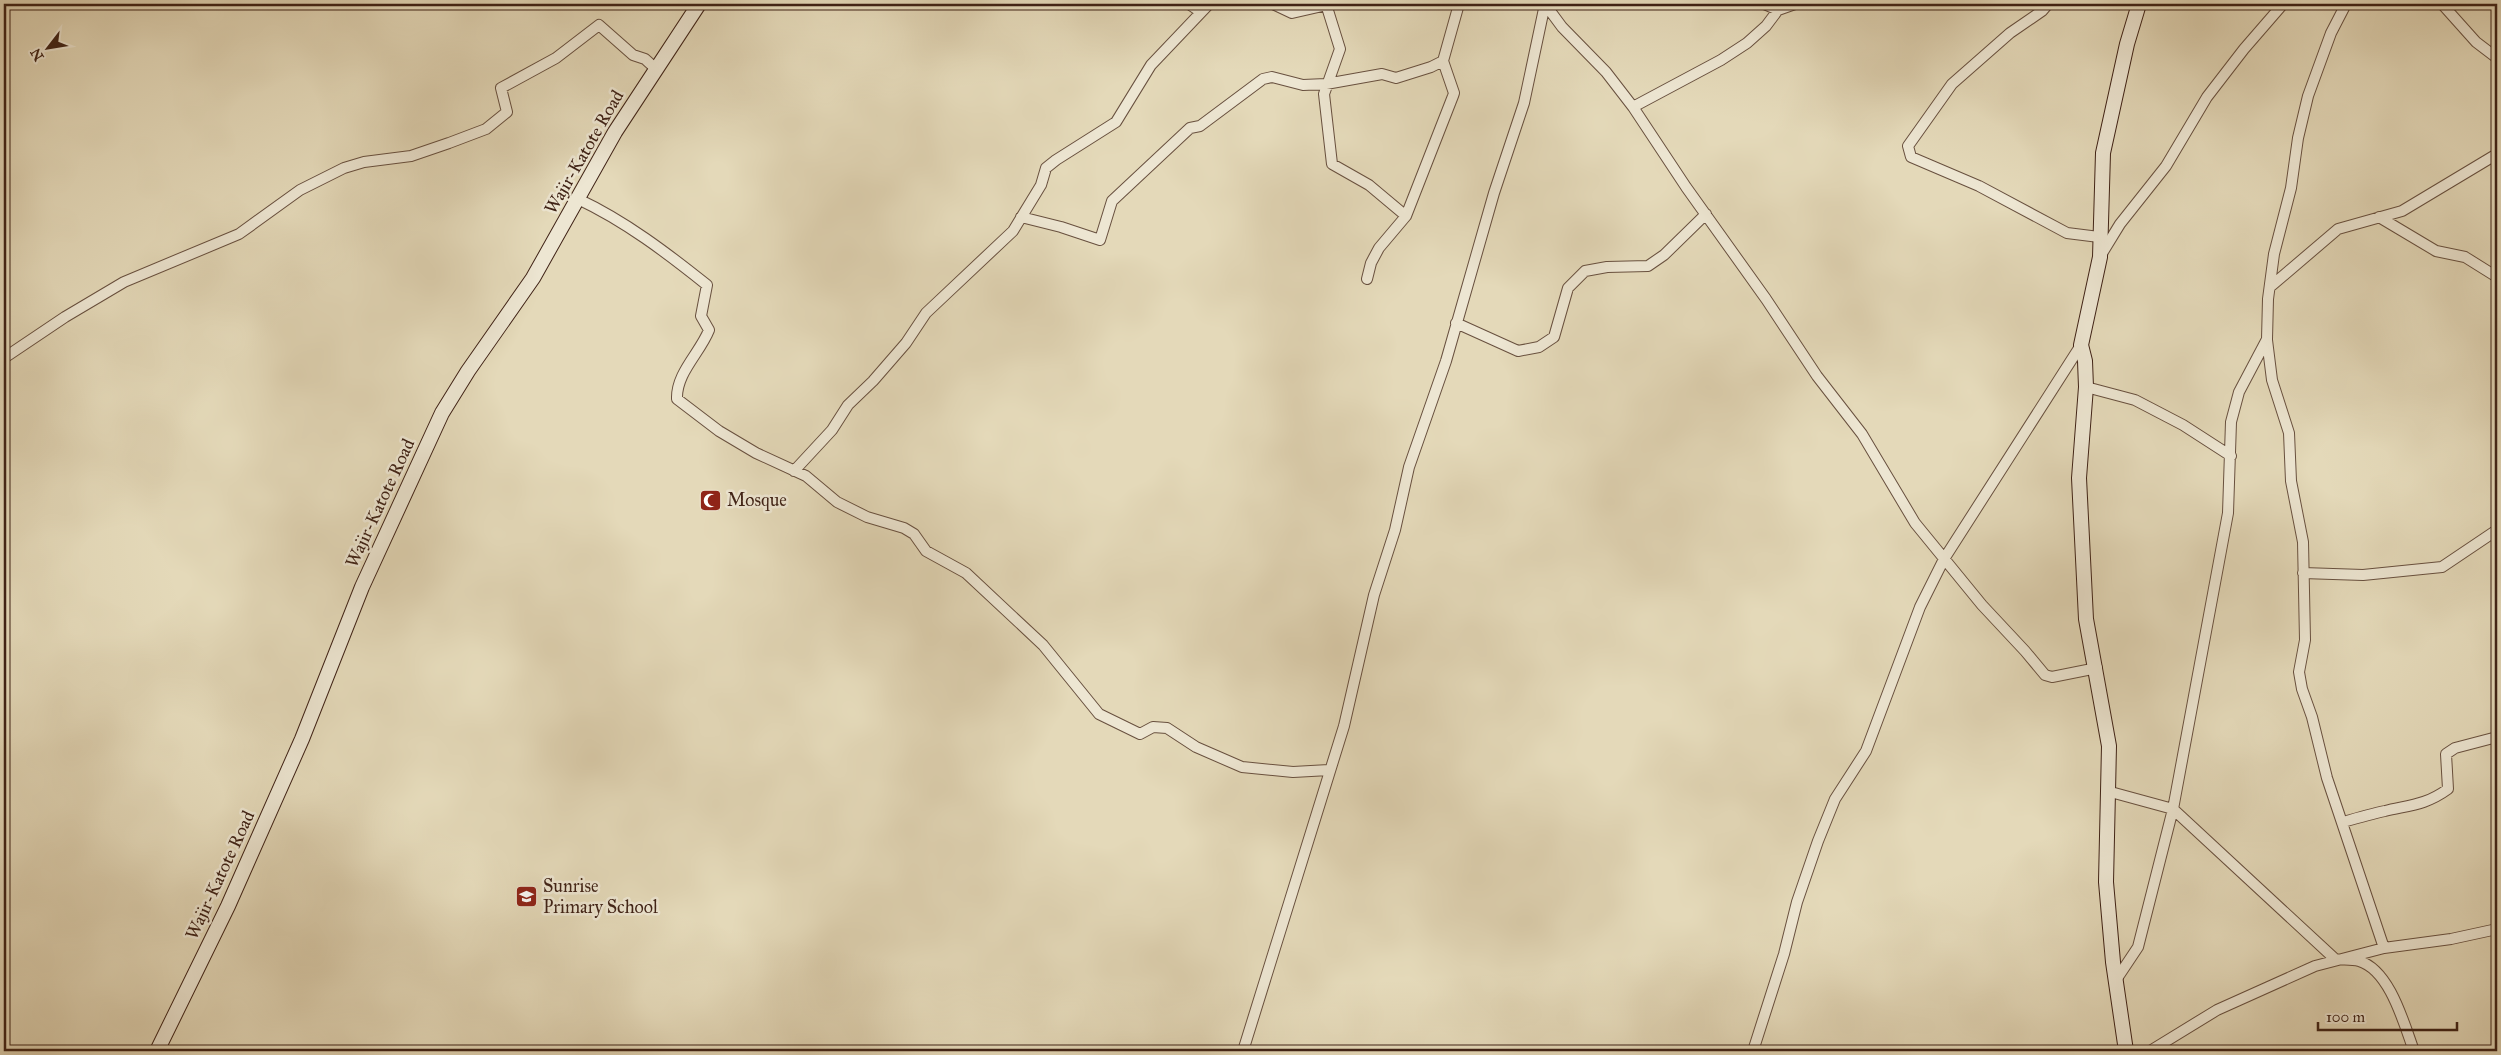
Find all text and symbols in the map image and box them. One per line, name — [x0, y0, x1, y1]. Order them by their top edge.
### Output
north arrow — [22, 22, 72, 72]
text: N — [27, 45, 48, 64]
street label: Wajir-Katote Road — [540, 86, 628, 218]
street label: Wajir-Katote Road — [341, 435, 419, 571]
mosque icon: Mosque — [699, 488, 723, 512]
place label: Mosque — [727, 489, 787, 512]
street label: Wajir-Katote Road — [181, 807, 259, 943]
place label: Sunrise Primary School — [543, 875, 658, 918]
school or university icon: Sunrise Primary School — [515, 884, 539, 908]
scale bar — [2318, 1000, 2457, 1032]
text: 100 m — [2326, 1008, 2366, 1026]

